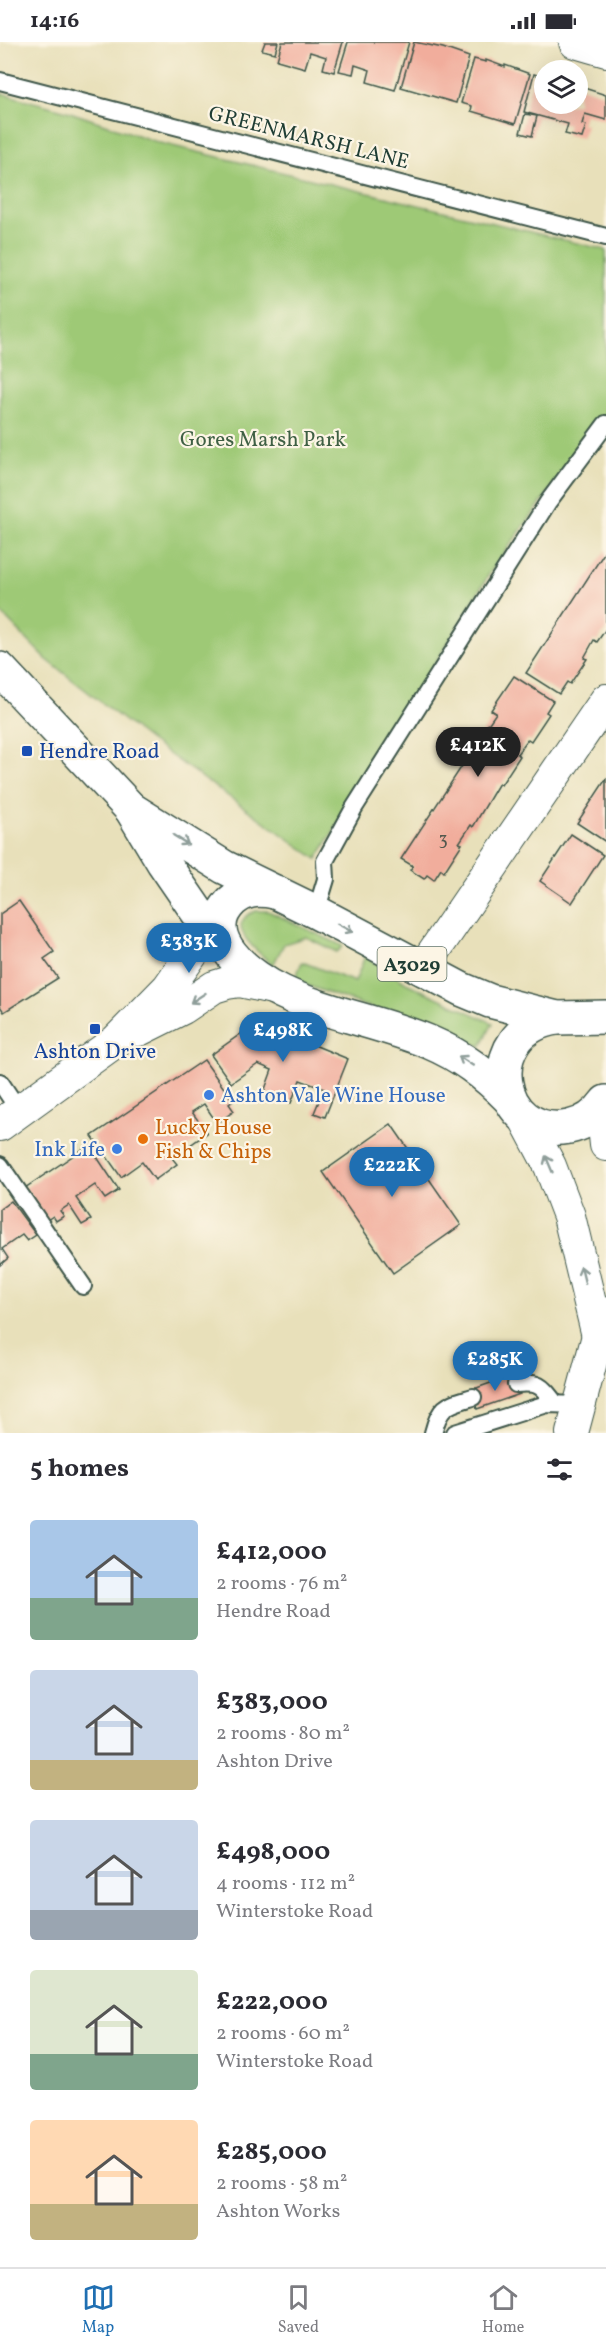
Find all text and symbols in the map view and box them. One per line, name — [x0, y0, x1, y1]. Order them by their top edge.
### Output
text: 14:16 — [30, 6, 79, 37]
map controls — [534, 60, 588, 114]
button: layers — [534, 60, 588, 114]
street label: GREENMARSH LANE — [205, 100, 412, 177]
park label: Gores Marsh Park — [180, 426, 346, 455]
pin: £412K — [436, 727, 520, 778]
text: £412K — [450, 732, 506, 760]
place label: Hendre Road — [39, 738, 160, 767]
marker: Hendre Road — [20, 744, 34, 758]
house number: 3 — [438, 828, 448, 853]
one-way arrow — [172, 834, 189, 846]
one-way arrow — [336, 922, 353, 934]
pin: £383K — [147, 923, 231, 974]
text: £383K — [160, 928, 218, 956]
road number: A3029 — [378, 947, 446, 981]
one-way arrow — [190, 992, 207, 1004]
pin: £498K — [241, 1012, 325, 1063]
text: £498K — [253, 1017, 313, 1045]
marker: Ashton Drive — [88, 1022, 102, 1036]
place label: Ashton Drive — [34, 1038, 156, 1067]
one-way arrow — [458, 1055, 475, 1067]
place label: Ashton Vale Wine House — [221, 1082, 446, 1111]
marker: Ashton Vale Wine House — [202, 1088, 216, 1102]
place label: Lucky House Fish & Chips — [155, 1114, 272, 1167]
marker: Lucky House Fish & Chips — [136, 1132, 150, 1146]
place label: Ink Life — [34, 1136, 105, 1165]
marker: Ink Life — [110, 1142, 124, 1156]
pin: £222K — [350, 1147, 434, 1198]
text: £222K — [363, 1152, 421, 1180]
one-way arrow — [542, 1156, 554, 1174]
one-way arrow — [577, 1266, 589, 1285]
pin: £285K — [453, 1341, 537, 1392]
text: £285K — [467, 1346, 523, 1374]
text: 5 homes — [30, 1451, 129, 1487]
icon: filters — [543, 1453, 576, 1486]
text: £412,000 — [216, 1534, 327, 1570]
icon: home — [78, 1544, 150, 1616]
text: 2 rooms · 76 m² — [216, 1570, 348, 1598]
text: Hendre Road — [216, 1598, 331, 1626]
text: £383,000 — [216, 1684, 328, 1720]
icon: home — [78, 1694, 150, 1766]
text: 2 rooms · 80 m² — [216, 1720, 350, 1748]
text: Ashton Drive — [216, 1748, 333, 1776]
text: £498,000 — [216, 1834, 330, 1870]
icon: home — [78, 1844, 150, 1916]
text: 4 rooms · 112 m² — [216, 1870, 355, 1898]
text: Winterstoke Road — [216, 1898, 373, 1926]
text: £222,000 — [216, 1984, 328, 2020]
icon: home — [78, 1994, 150, 2066]
text: 2 rooms · 60 m² — [216, 2020, 350, 2048]
text: Winterstoke Road — [216, 2048, 373, 2076]
text: £285,000 — [216, 2134, 327, 2170]
icon: home — [78, 2144, 150, 2216]
text: 2 rooms · 58 m² — [216, 2170, 347, 2198]
text: Ashton Works — [216, 2198, 340, 2226]
tab: Map — [82, 2281, 115, 2339]
tab: Saved — [278, 2281, 319, 2339]
tab: Home — [482, 2281, 524, 2339]

